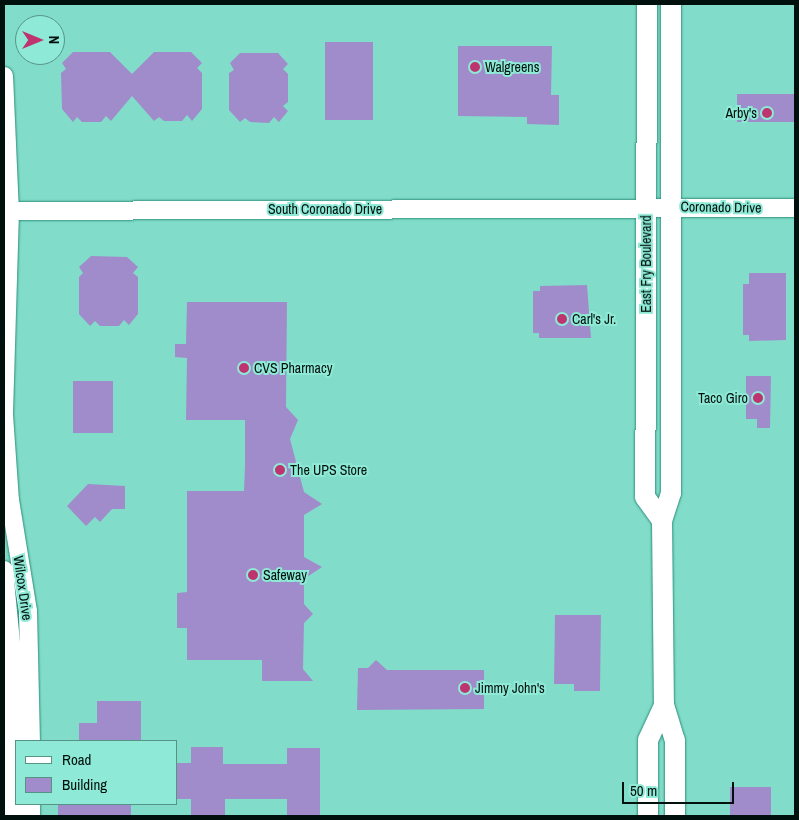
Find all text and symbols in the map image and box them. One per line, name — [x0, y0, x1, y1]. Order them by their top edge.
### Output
north arrow — [15, 15, 65, 65]
text: N — [45, 36, 63, 44]
place label: Walgreens — [485, 59, 539, 75]
marker: Walgreens — [469, 61, 481, 73]
place label: Arby's — [725, 105, 757, 121]
marker: Arby's — [761, 107, 773, 119]
street label: Coronado Drive — [680, 198, 762, 216]
street label: South Coronado Drive — [268, 201, 382, 217]
street label: East Fry Boulevard — [638, 215, 654, 313]
place label: Carl's Jr. — [572, 311, 616, 327]
marker: Carl's Jr. — [556, 313, 568, 325]
place label: CVS Pharmacy — [254, 360, 332, 376]
marker: CVS Pharmacy — [238, 362, 250, 374]
place label: Taco Giro — [698, 390, 748, 406]
marker: Taco Giro — [752, 392, 764, 404]
place label: The UPS Store — [290, 462, 367, 478]
marker: The UPS Store — [274, 464, 286, 476]
street label: Wilcox Drive — [10, 555, 36, 621]
place label: Safeway — [263, 567, 307, 583]
marker: Safeway — [247, 569, 259, 581]
place label: Jimmy John's — [475, 680, 545, 696]
marker: Jimmy John's — [459, 682, 471, 694]
legend — [15, 740, 178, 805]
text: Road — [62, 749, 91, 770]
scale bar — [624, 772, 736, 804]
text: Building — [62, 774, 107, 795]
text: 50 m — [630, 780, 657, 801]

